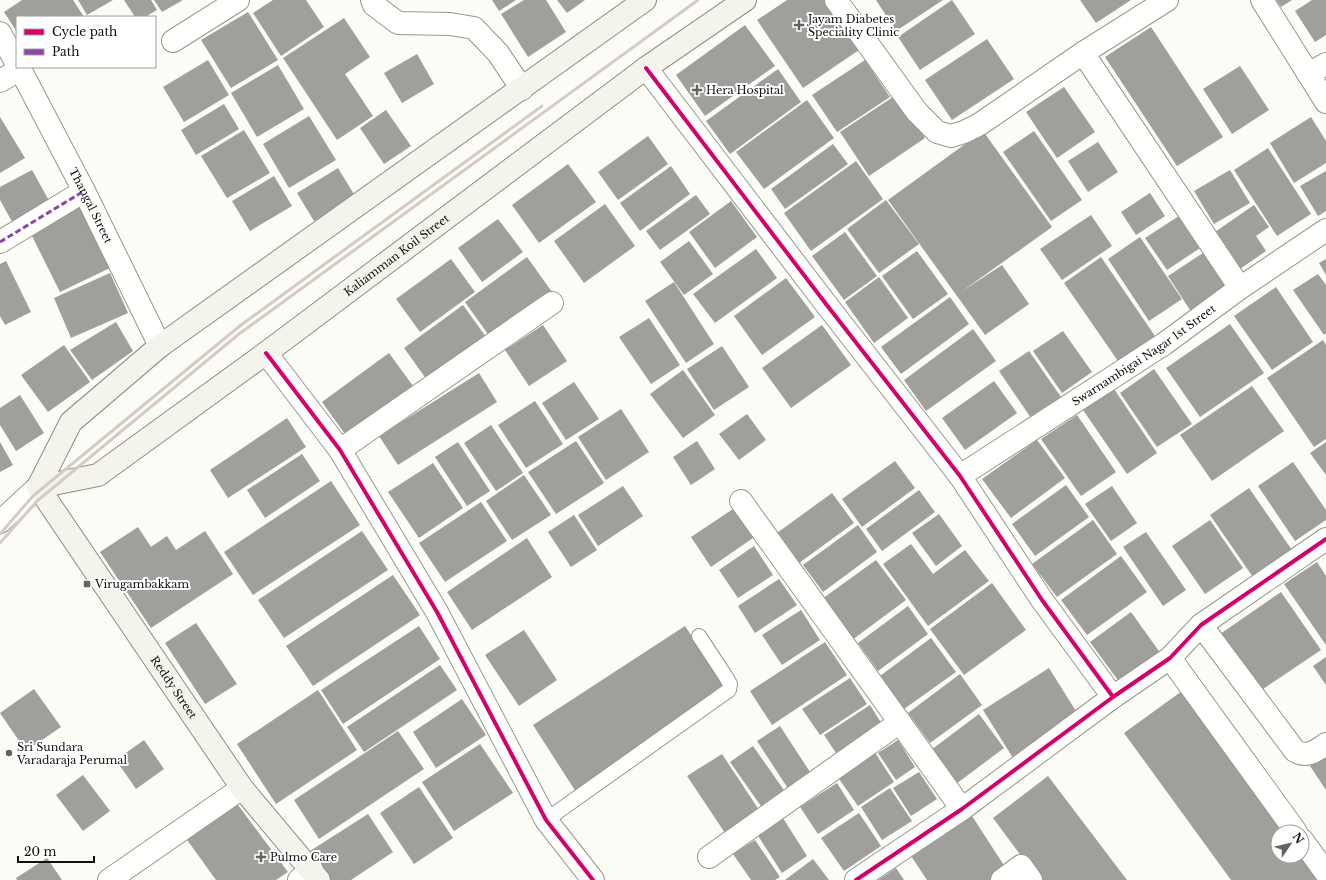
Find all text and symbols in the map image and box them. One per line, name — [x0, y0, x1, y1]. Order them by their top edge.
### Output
place label: Jayam Diabetes Speciality Clinic — [806, 12, 899, 39]
legend — [16, 16, 156, 68]
marker: Jayam Diabetes Speciality Clinic — [793, 19, 805, 31]
text: Cycle path — [52, 24, 117, 39]
text: Path — [52, 44, 80, 59]
place label: Hera Hospital — [706, 83, 784, 97]
marker: Hera Hospital — [691, 84, 703, 96]
street label: Thangal Street — [66, 165, 116, 246]
street label: Kaliamman Koil Street — [341, 211, 453, 299]
street label: Swarnambigai Nagar 1st Street — [1069, 301, 1219, 409]
place label: Virugambakkam — [94, 577, 189, 591]
marker: Virugambakkam — [82, 579, 92, 589]
street label: Reddy Street — [148, 653, 200, 722]
place label: Sri Sundara Varadaraja Perumal — [16, 740, 127, 767]
marker: Sri Sundara Varadaraja Perumal — [4, 748, 14, 758]
north arrow — [1270, 824, 1310, 864]
text: N — [1289, 830, 1307, 847]
scale bar — [18, 838, 94, 864]
text: 20 m — [24, 844, 56, 859]
place label: Pulmo Care — [270, 850, 337, 864]
marker: Pulmo Care — [255, 851, 267, 863]

